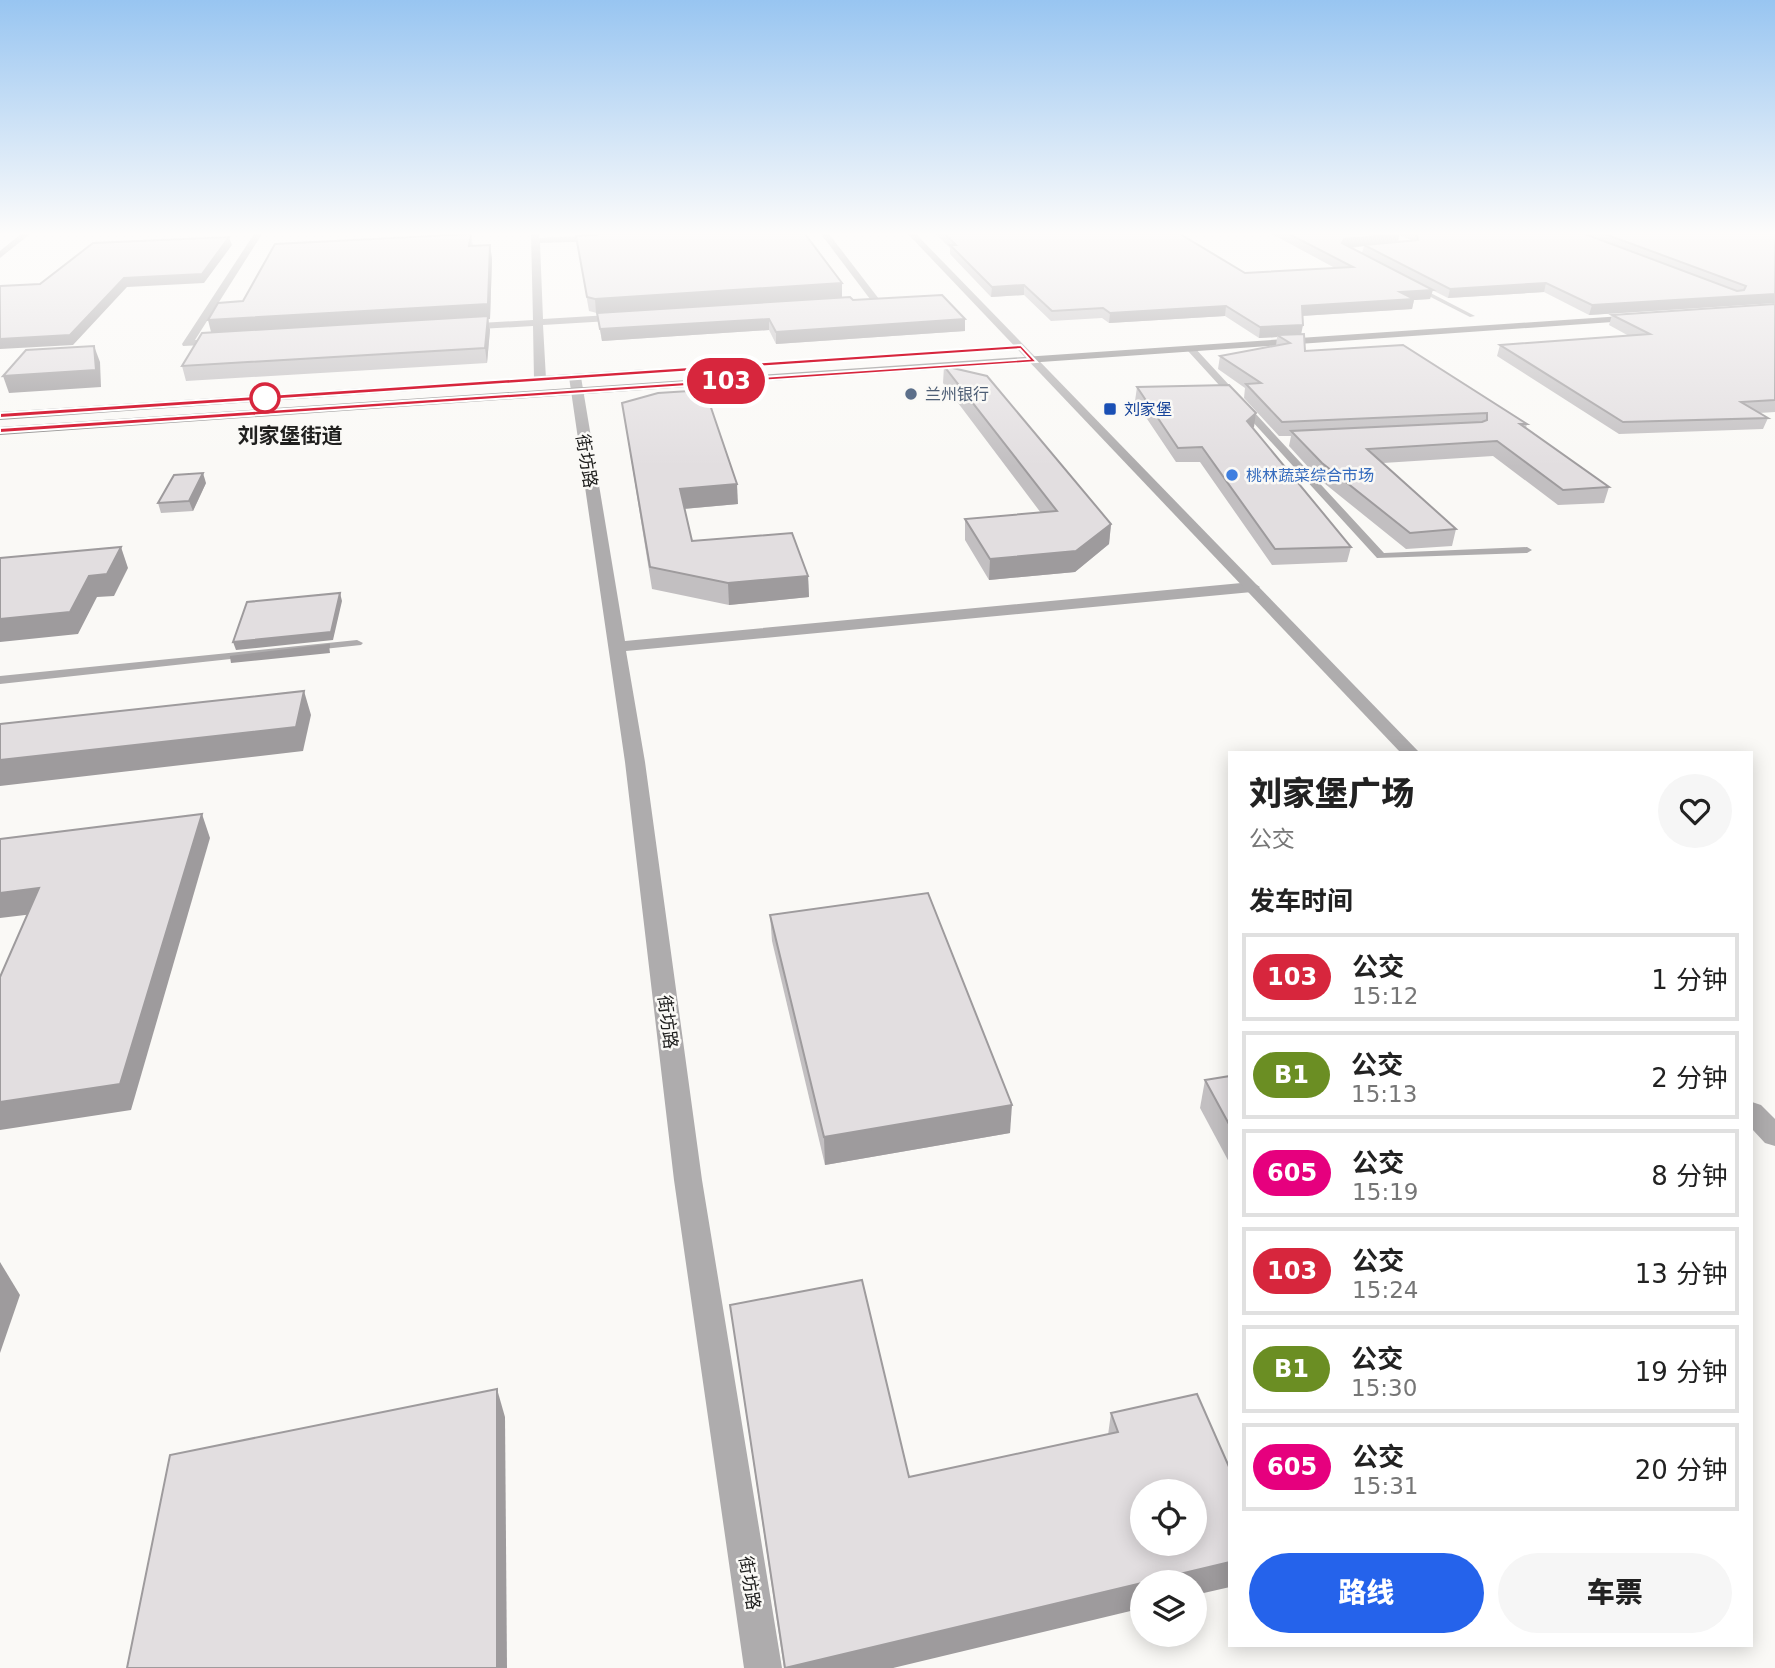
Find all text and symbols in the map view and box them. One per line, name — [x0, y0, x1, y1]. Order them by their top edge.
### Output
line badge: 103 — [686, 358, 766, 404]
text: 103 — [701, 367, 751, 395]
unlabelled marker — [250, 383, 280, 413]
place label: 兰州银行 — [925, 385, 989, 404]
marker: 兰州银行 — [903, 386, 919, 402]
place label: 刘家堡 — [1124, 400, 1172, 419]
marker: 刘家堡 — [1102, 401, 1118, 417]
district label: 刘家堡街道 — [238, 424, 343, 448]
street label: 街坊路 — [572, 433, 602, 489]
place label: 桃林蔬菜综合市场 — [1246, 466, 1374, 485]
marker: 桃林蔬菜综合市场 — [1224, 467, 1240, 483]
text: 刘家堡广场 — [1249, 774, 1414, 813]
button: heart — [1658, 774, 1732, 848]
text: 公交 — [1249, 826, 1295, 852]
text: 发车时间 — [1249, 886, 1353, 916]
text: 公交 — [1352, 952, 1404, 982]
text: 103 — [1267, 963, 1317, 991]
text: 1 分钟 — [1651, 965, 1728, 995]
text: 15:12 — [1352, 983, 1418, 1009]
street label: 街坊路 — [654, 994, 682, 1050]
text: 公交 — [1351, 1050, 1403, 1080]
text: B1 — [1274, 1061, 1309, 1089]
text: 2 分钟 — [1651, 1063, 1728, 1093]
text: 15:13 — [1351, 1081, 1417, 1107]
text: 公交 — [1352, 1148, 1404, 1178]
text: 605 — [1267, 1159, 1317, 1187]
text: 8 分钟 — [1651, 1161, 1728, 1191]
text: 15:19 — [1352, 1179, 1418, 1205]
text: 公交 — [1352, 1246, 1404, 1276]
text: 103 — [1267, 1257, 1317, 1285]
text: 13 分钟 — [1635, 1259, 1728, 1289]
text: 15:24 — [1352, 1277, 1418, 1303]
text: 公交 — [1351, 1344, 1403, 1374]
text: B1 — [1274, 1355, 1309, 1383]
text: 19 分钟 — [1635, 1357, 1728, 1387]
text: 15:30 — [1351, 1375, 1417, 1401]
text: 公交 — [1352, 1442, 1404, 1472]
text: 605 — [1267, 1453, 1317, 1481]
text: 20 分钟 — [1635, 1455, 1728, 1485]
text: 15:31 — [1352, 1473, 1418, 1499]
map controls — [1130, 1479, 1207, 1647]
button: locate — [1130, 1479, 1207, 1556]
button: 路线 — [1249, 1553, 1484, 1633]
button: 车票 — [1498, 1553, 1732, 1633]
street label: 街坊路 — [735, 1555, 765, 1611]
button: layers — [1130, 1570, 1207, 1647]

